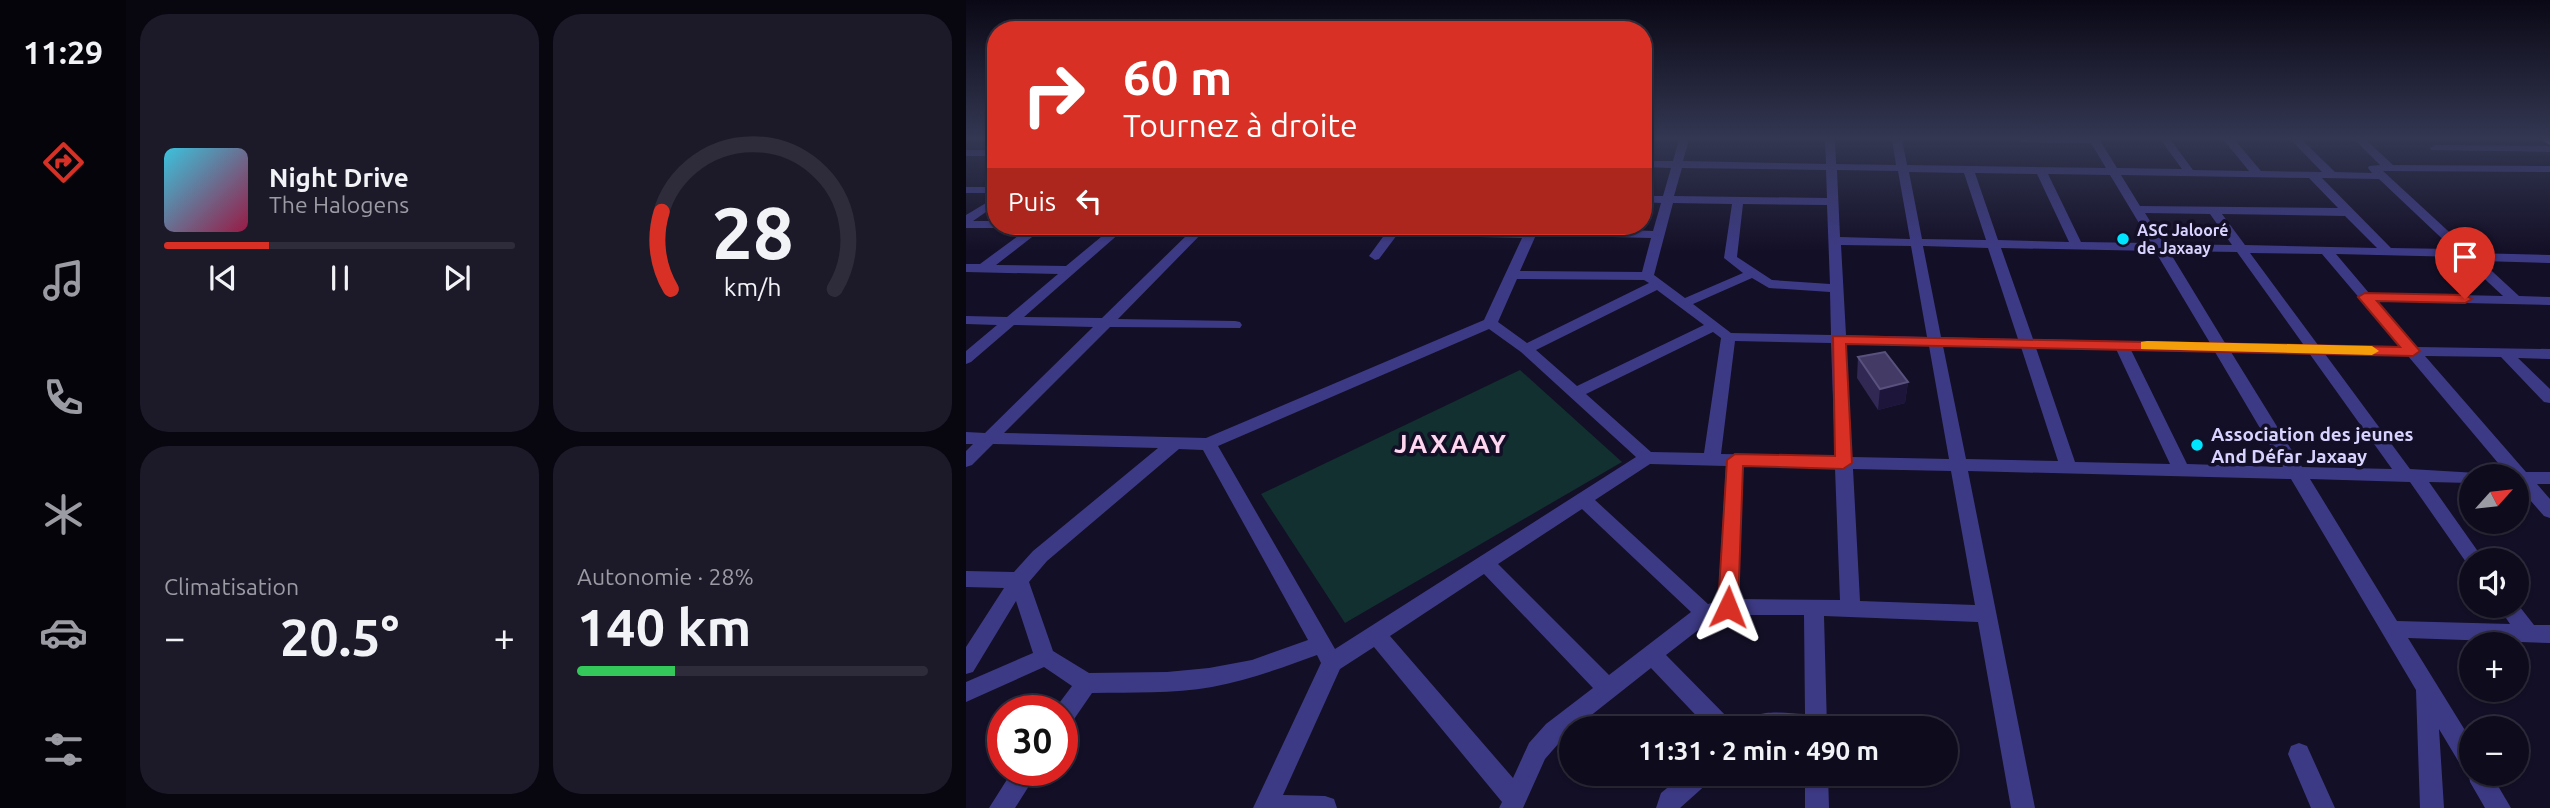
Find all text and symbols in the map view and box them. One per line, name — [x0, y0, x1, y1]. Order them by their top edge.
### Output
text: 11:29 — [23, 34, 103, 70]
icon: right — [1008, 49, 1099, 140]
text: 60 m — [1123, 49, 1232, 104]
text: Tournez à droite — [1123, 107, 1358, 143]
icon: directions — [39, 138, 88, 187]
text: Night Drive — [269, 163, 409, 192]
icon: left — [1070, 182, 1108, 220]
text: Puis — [1008, 187, 1056, 216]
text: 28 — [711, 191, 794, 273]
text: The Halogens — [269, 192, 409, 217]
place label: ASC Jalooré de Jaxaay — [2137, 221, 2228, 257]
pin — [2435, 227, 2495, 299]
marker: ASC Jalooré de Jaxaay — [2115, 231, 2131, 247]
icon: arrive — [2446, 238, 2484, 276]
icon: music — [39, 256, 88, 305]
icon: previous — [204, 259, 242, 297]
icon: pause — [321, 259, 359, 297]
icon: next — [438, 259, 476, 297]
text: km/h — [724, 273, 781, 301]
icon: phone — [39, 373, 88, 422]
place label: Association des jeunes And Défar Jaxaay — [2211, 423, 2414, 467]
district label: JAXAAY — [1394, 429, 1508, 458]
marker: Association des jeunes And Défar Jaxaay — [2189, 437, 2205, 453]
north arrow — [2459, 464, 2529, 534]
map controls — [2459, 464, 2529, 786]
icon: climate — [39, 490, 88, 539]
button: sound — [2459, 548, 2529, 618]
text: Autonomie · 28% — [577, 564, 754, 589]
position arrow — [1691, 570, 1765, 644]
text: Climatisation — [164, 574, 299, 599]
text: 140 km — [577, 598, 751, 656]
icon: car — [39, 608, 88, 657]
text: 20.5° — [280, 608, 399, 666]
text: − — [164, 616, 185, 658]
text: + — [494, 616, 515, 658]
button: + — [2459, 632, 2529, 702]
speed limit sign: 30 — [987, 695, 1078, 786]
button: − — [2459, 716, 2529, 786]
icon: filters — [39, 725, 88, 774]
text: 11:31 · 2 min · 490 m — [1638, 736, 1879, 765]

